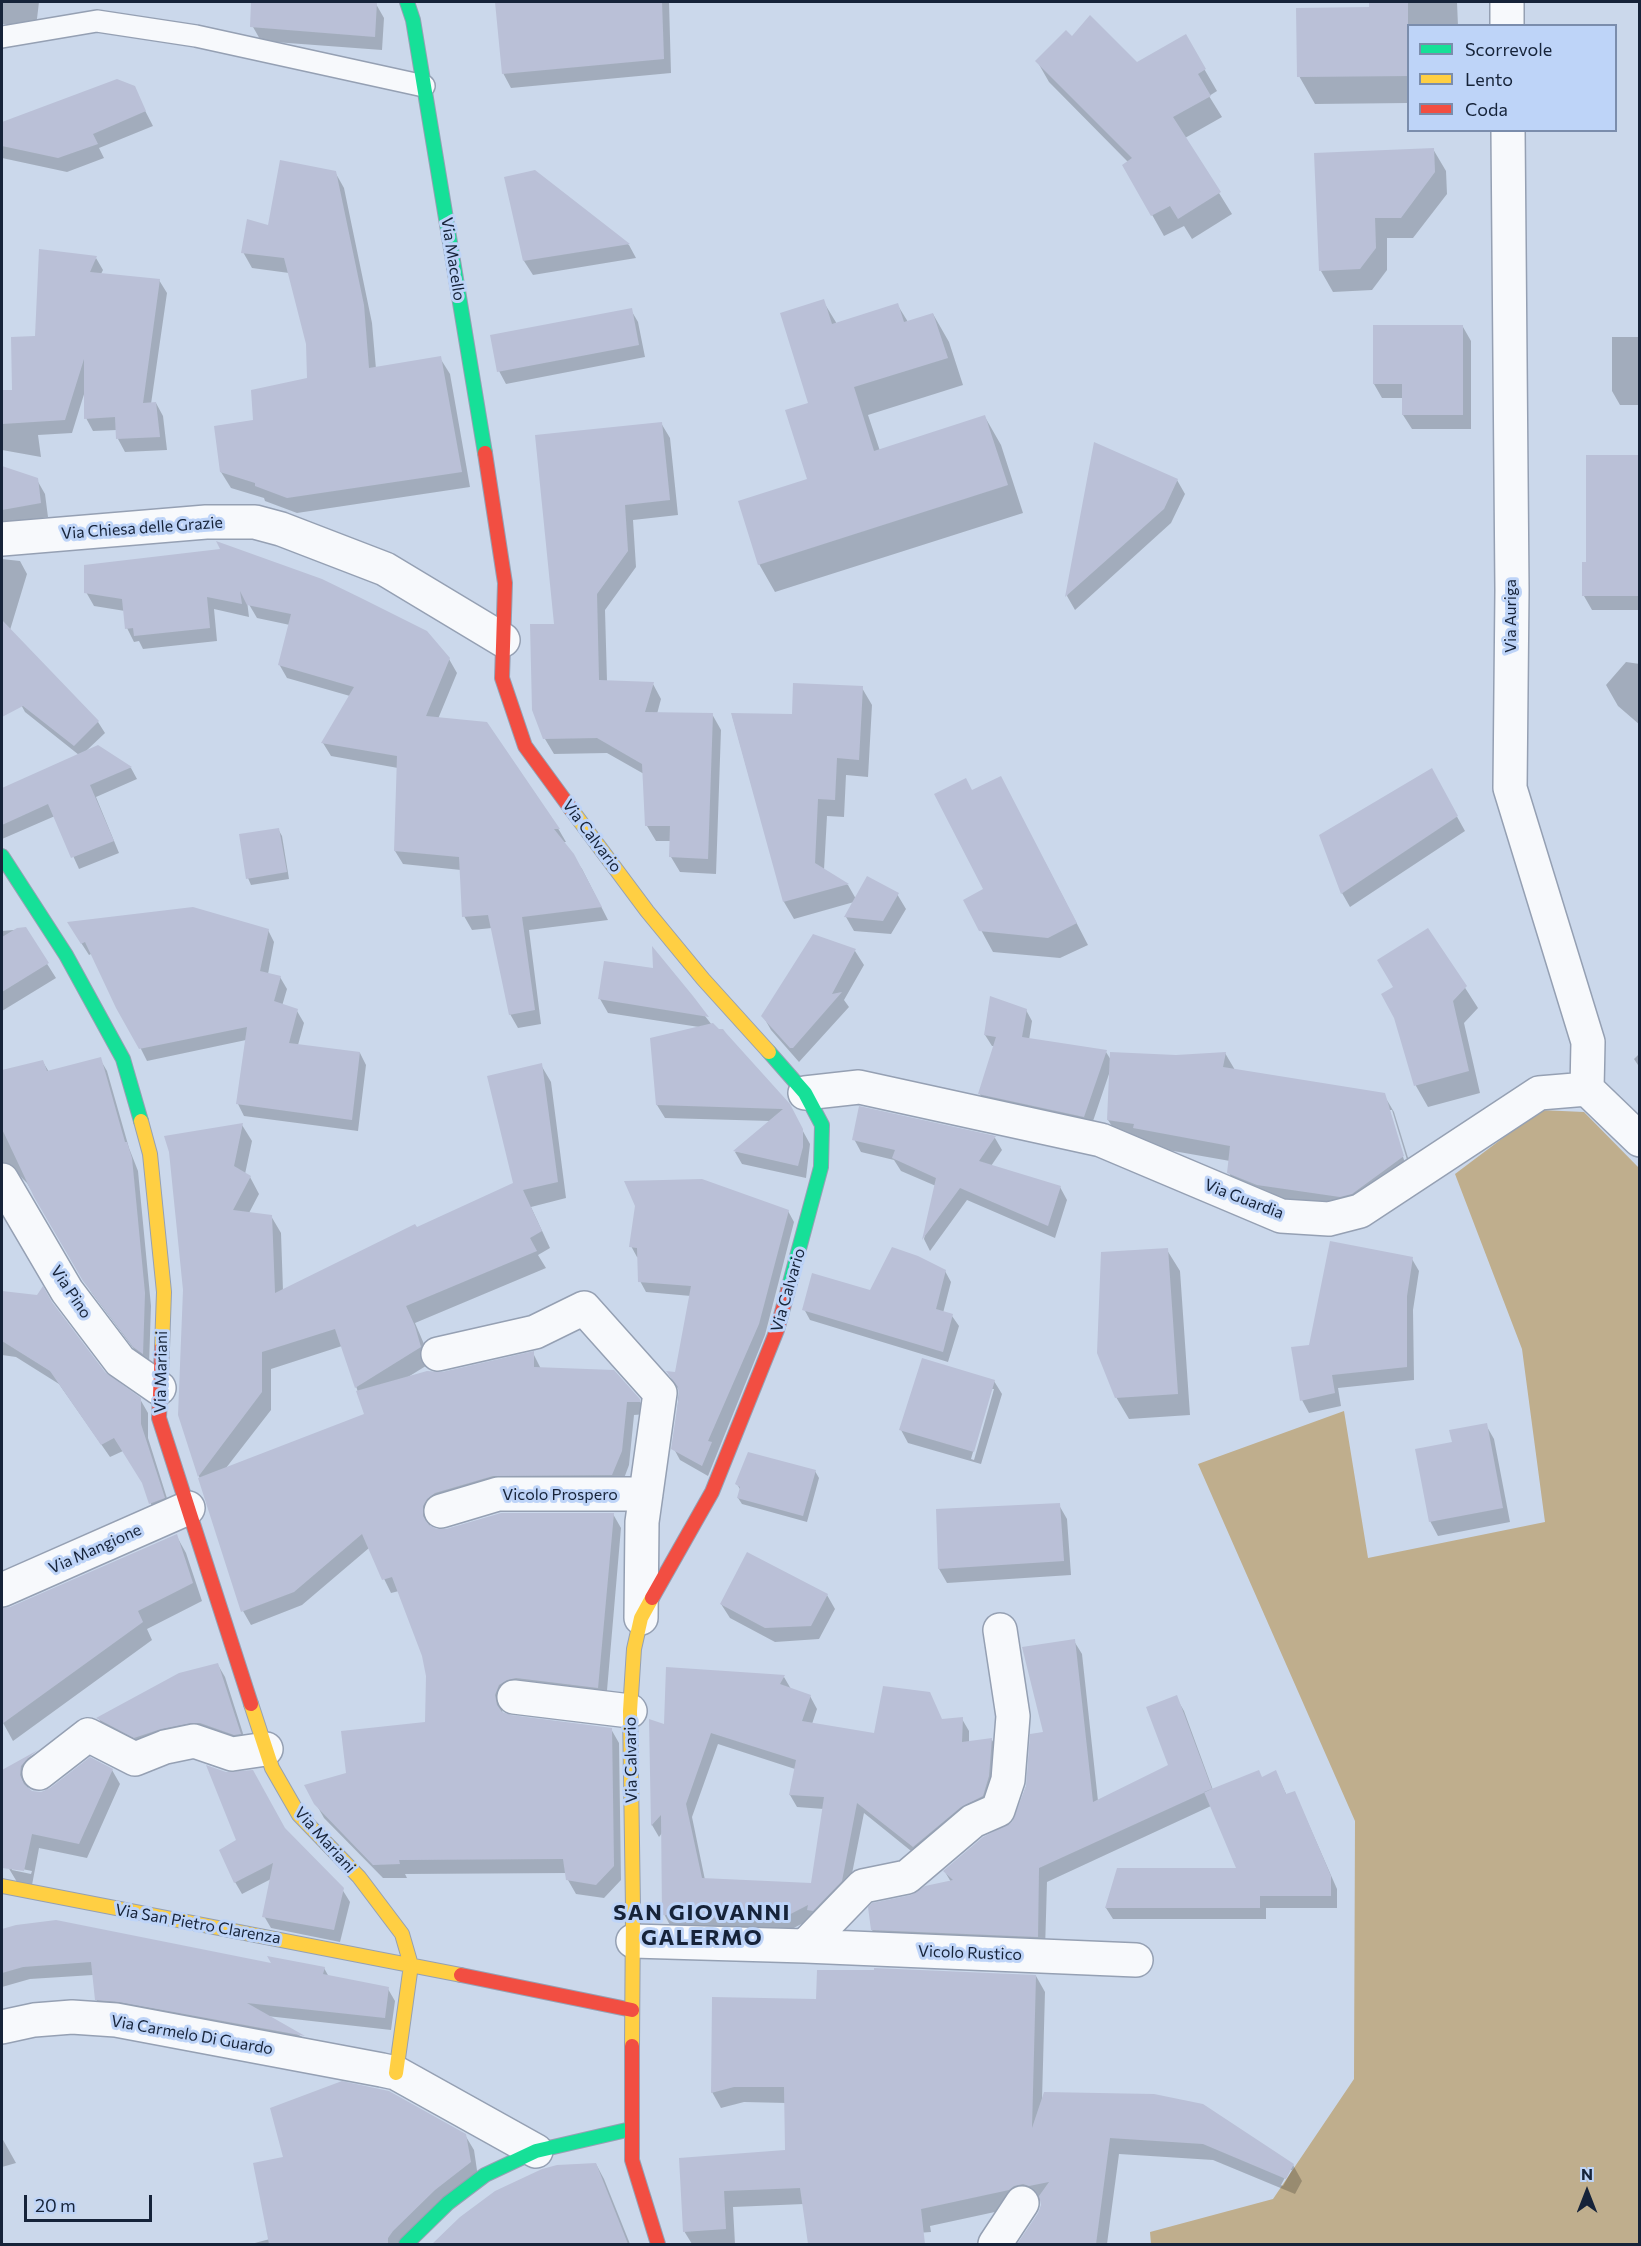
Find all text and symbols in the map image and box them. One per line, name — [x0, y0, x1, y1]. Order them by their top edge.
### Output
legend — [1407, 24, 1617, 132]
text: Scorrevole — [1465, 38, 1552, 60]
text: Lento — [1465, 68, 1513, 90]
text: Coda — [1465, 98, 1508, 120]
street label: Via Macello — [437, 216, 469, 302]
street label: Via Chiesa delle Grazie — [60, 513, 224, 543]
street label: Via Auriga — [1501, 579, 1521, 653]
street label: Via Calvario — [558, 796, 626, 876]
street label: Via Guardia — [1202, 1175, 1286, 1223]
street label: Via Calvario — [767, 1246, 809, 1334]
street label: Via Pino — [46, 1262, 96, 1322]
street label: Via Mariani — [151, 1331, 171, 1413]
street label: Vicolo Prospero — [502, 1485, 618, 1505]
street label: Via Mangione — [46, 1520, 144, 1578]
street label: Via Calvario — [621, 1717, 641, 1803]
street label: Via Mariani — [290, 1803, 360, 1877]
street label: Via San Pietro Clarenza — [114, 1900, 282, 1948]
district label: SAN GIOVANNI GALERMO — [613, 1900, 791, 1952]
street label: Vicolo Rustico — [918, 1942, 1022, 1964]
street label: Via Carmelo Di Guardo — [109, 2011, 275, 2059]
north arrow — [1557, 2162, 1617, 2222]
text: N — [1581, 2164, 1593, 2183]
scale bar — [27, 2183, 154, 2221]
text: 20 m — [35, 2194, 76, 2216]

